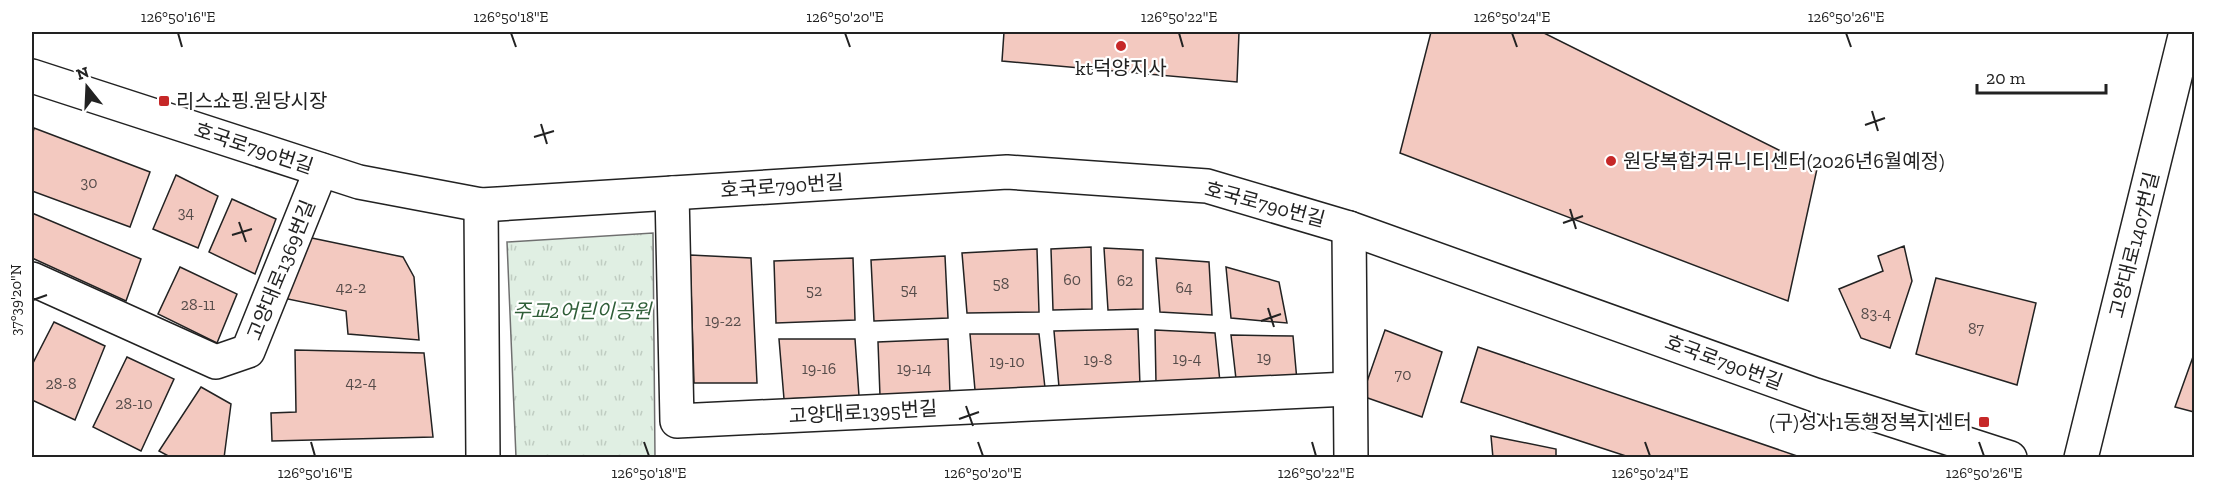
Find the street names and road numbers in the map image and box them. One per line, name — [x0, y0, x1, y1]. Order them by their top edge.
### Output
street label: 호국로790번길 — [192, 117, 316, 179]
street label: 고양대로1407번길 — [2104, 169, 2164, 321]
street label: 호국로790번길 — [720, 170, 844, 202]
street label: 호국로790번길 — [1202, 176, 1328, 232]
street label: 고양대로1369번길 — [242, 196, 320, 344]
street label: 호국로790번길 — [1662, 330, 1786, 394]
street label: 고양대로1395번길 — [788, 396, 938, 428]

